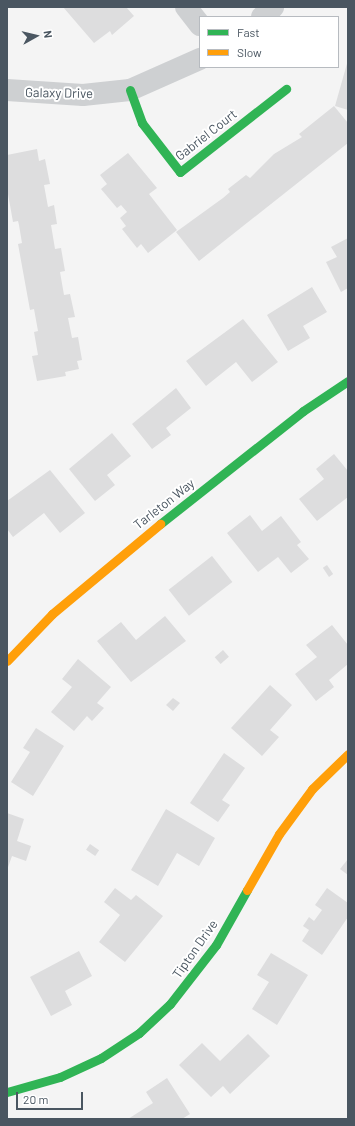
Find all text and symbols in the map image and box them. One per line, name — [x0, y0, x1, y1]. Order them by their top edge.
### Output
north arrow — [16, 16, 56, 56]
legend — [199, 16, 339, 68]
text: Fast — [237, 25, 260, 39]
text: N — [41, 30, 55, 39]
text: Slow — [237, 45, 262, 59]
street label: Galaxy Drive — [25, 85, 93, 101]
street label: Gabriel Court — [172, 106, 240, 164]
street label: Tarleton Way — [130, 475, 198, 533]
street label: Tipton Drive — [169, 917, 221, 981]
scale bar — [18, 1084, 85, 1110]
text: 20 m — [23, 1092, 49, 1106]

